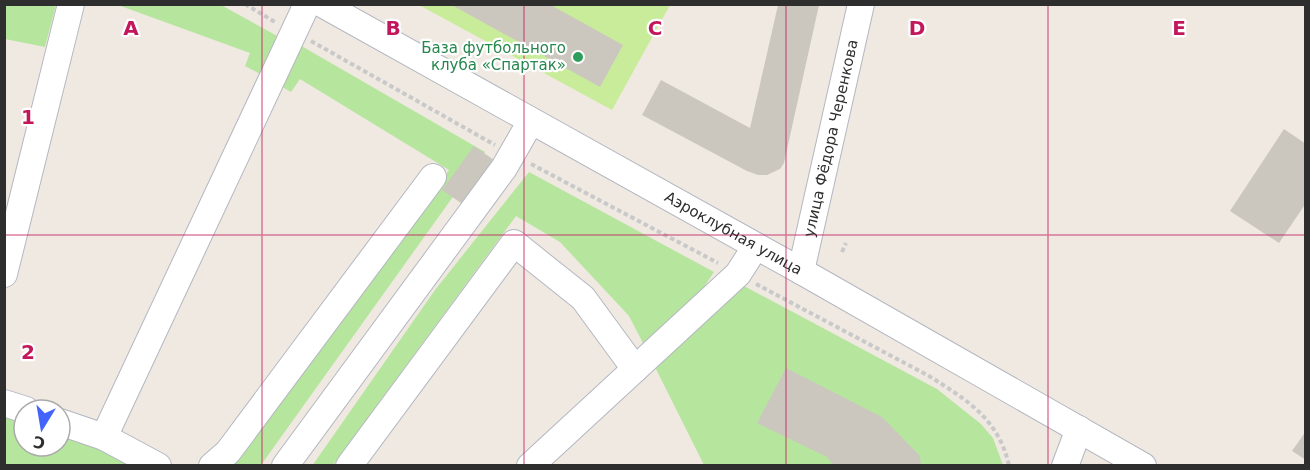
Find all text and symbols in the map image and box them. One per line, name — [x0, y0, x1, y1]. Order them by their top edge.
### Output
text: A — [123, 16, 139, 40]
text: B — [385, 16, 401, 40]
text: C — [648, 16, 662, 40]
text: D — [909, 16, 925, 40]
text: E — [1172, 16, 1186, 40]
street label: улица Фёдора Черенкова — [800, 38, 862, 239]
place label: База футбольного клуба «Спартак» — [421, 39, 566, 74]
marker: База футбольного клуба «Спартак» — [571, 50, 585, 64]
text: 1 — [21, 105, 35, 129]
street label: Аэроклубная улица — [662, 188, 805, 279]
text: 2 — [21, 340, 35, 364]
north arrow — [12, 398, 72, 458]
text: С — [32, 432, 47, 453]

